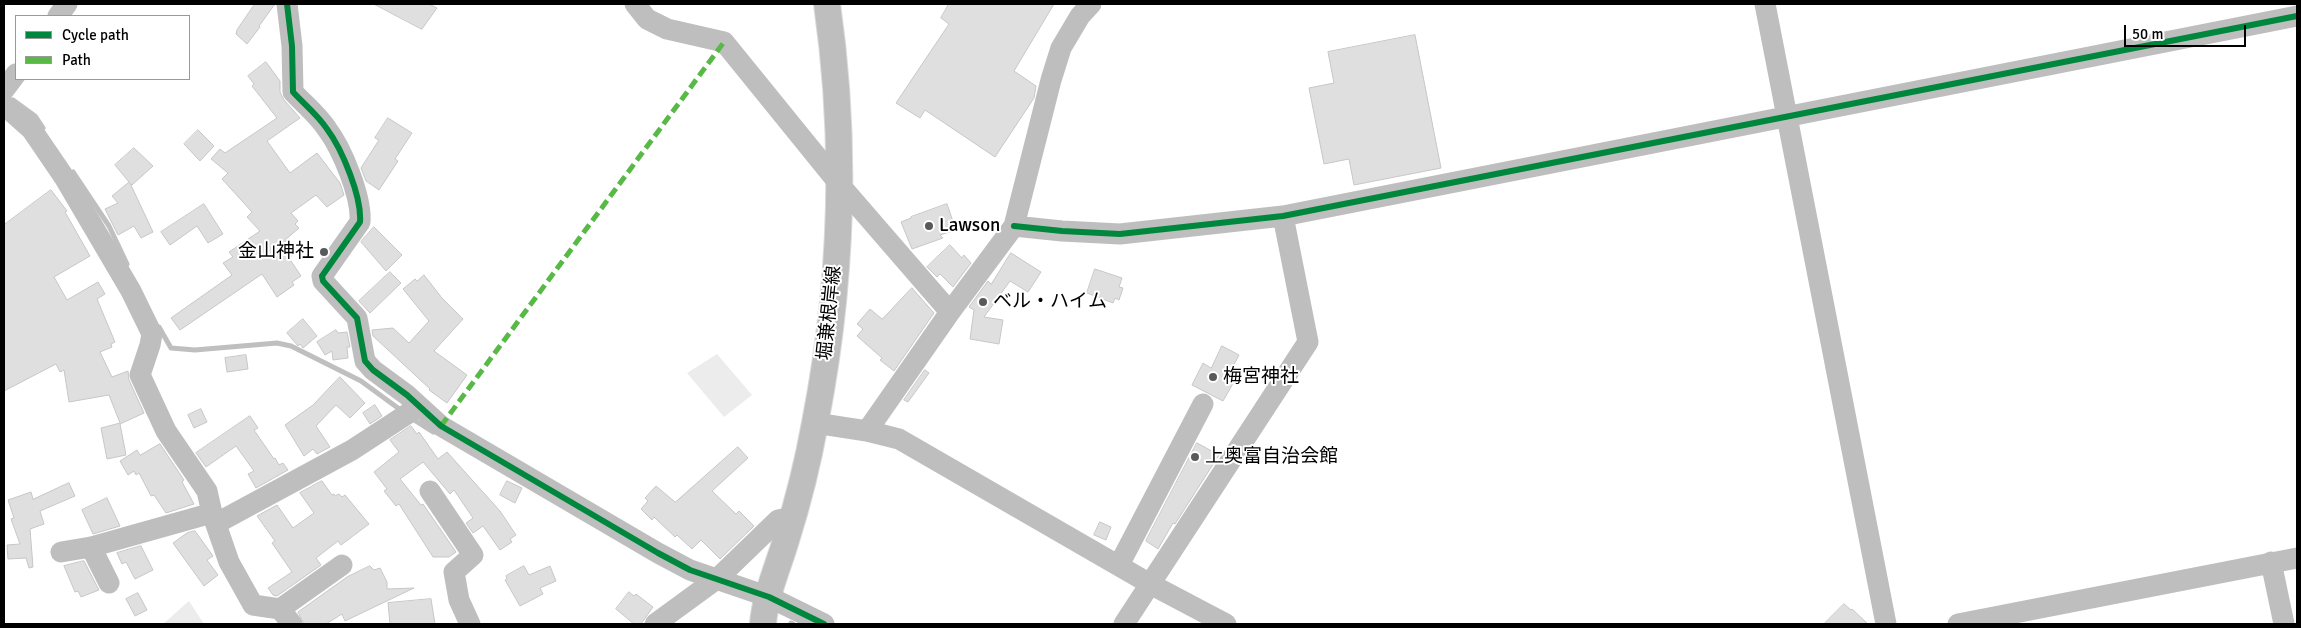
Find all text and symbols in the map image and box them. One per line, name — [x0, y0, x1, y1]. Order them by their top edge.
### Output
legend — [15, 15, 190, 80]
scale bar — [2126, 15, 2248, 47]
text: 50 m — [2132, 25, 2163, 43]
text: Cycle path — [62, 26, 129, 44]
text: Path — [62, 51, 91, 69]
place label: Lawson — [939, 215, 1000, 237]
marker: Lawson — [923, 220, 935, 232]
place label: 金山神社 — [238, 241, 314, 263]
marker: 金山神社 — [318, 246, 330, 258]
street label: 堀兼根岸線 — [814, 265, 846, 361]
place label: ベル・ハイム — [993, 291, 1107, 313]
marker: ベル・ハイム — [977, 296, 989, 308]
place label: 梅宮神社 — [1223, 366, 1299, 388]
marker: 梅宮神社 — [1207, 371, 1219, 383]
place label: 上奥富自治会館 — [1205, 446, 1338, 468]
marker: 上奥富自治会館 — [1189, 451, 1201, 463]

